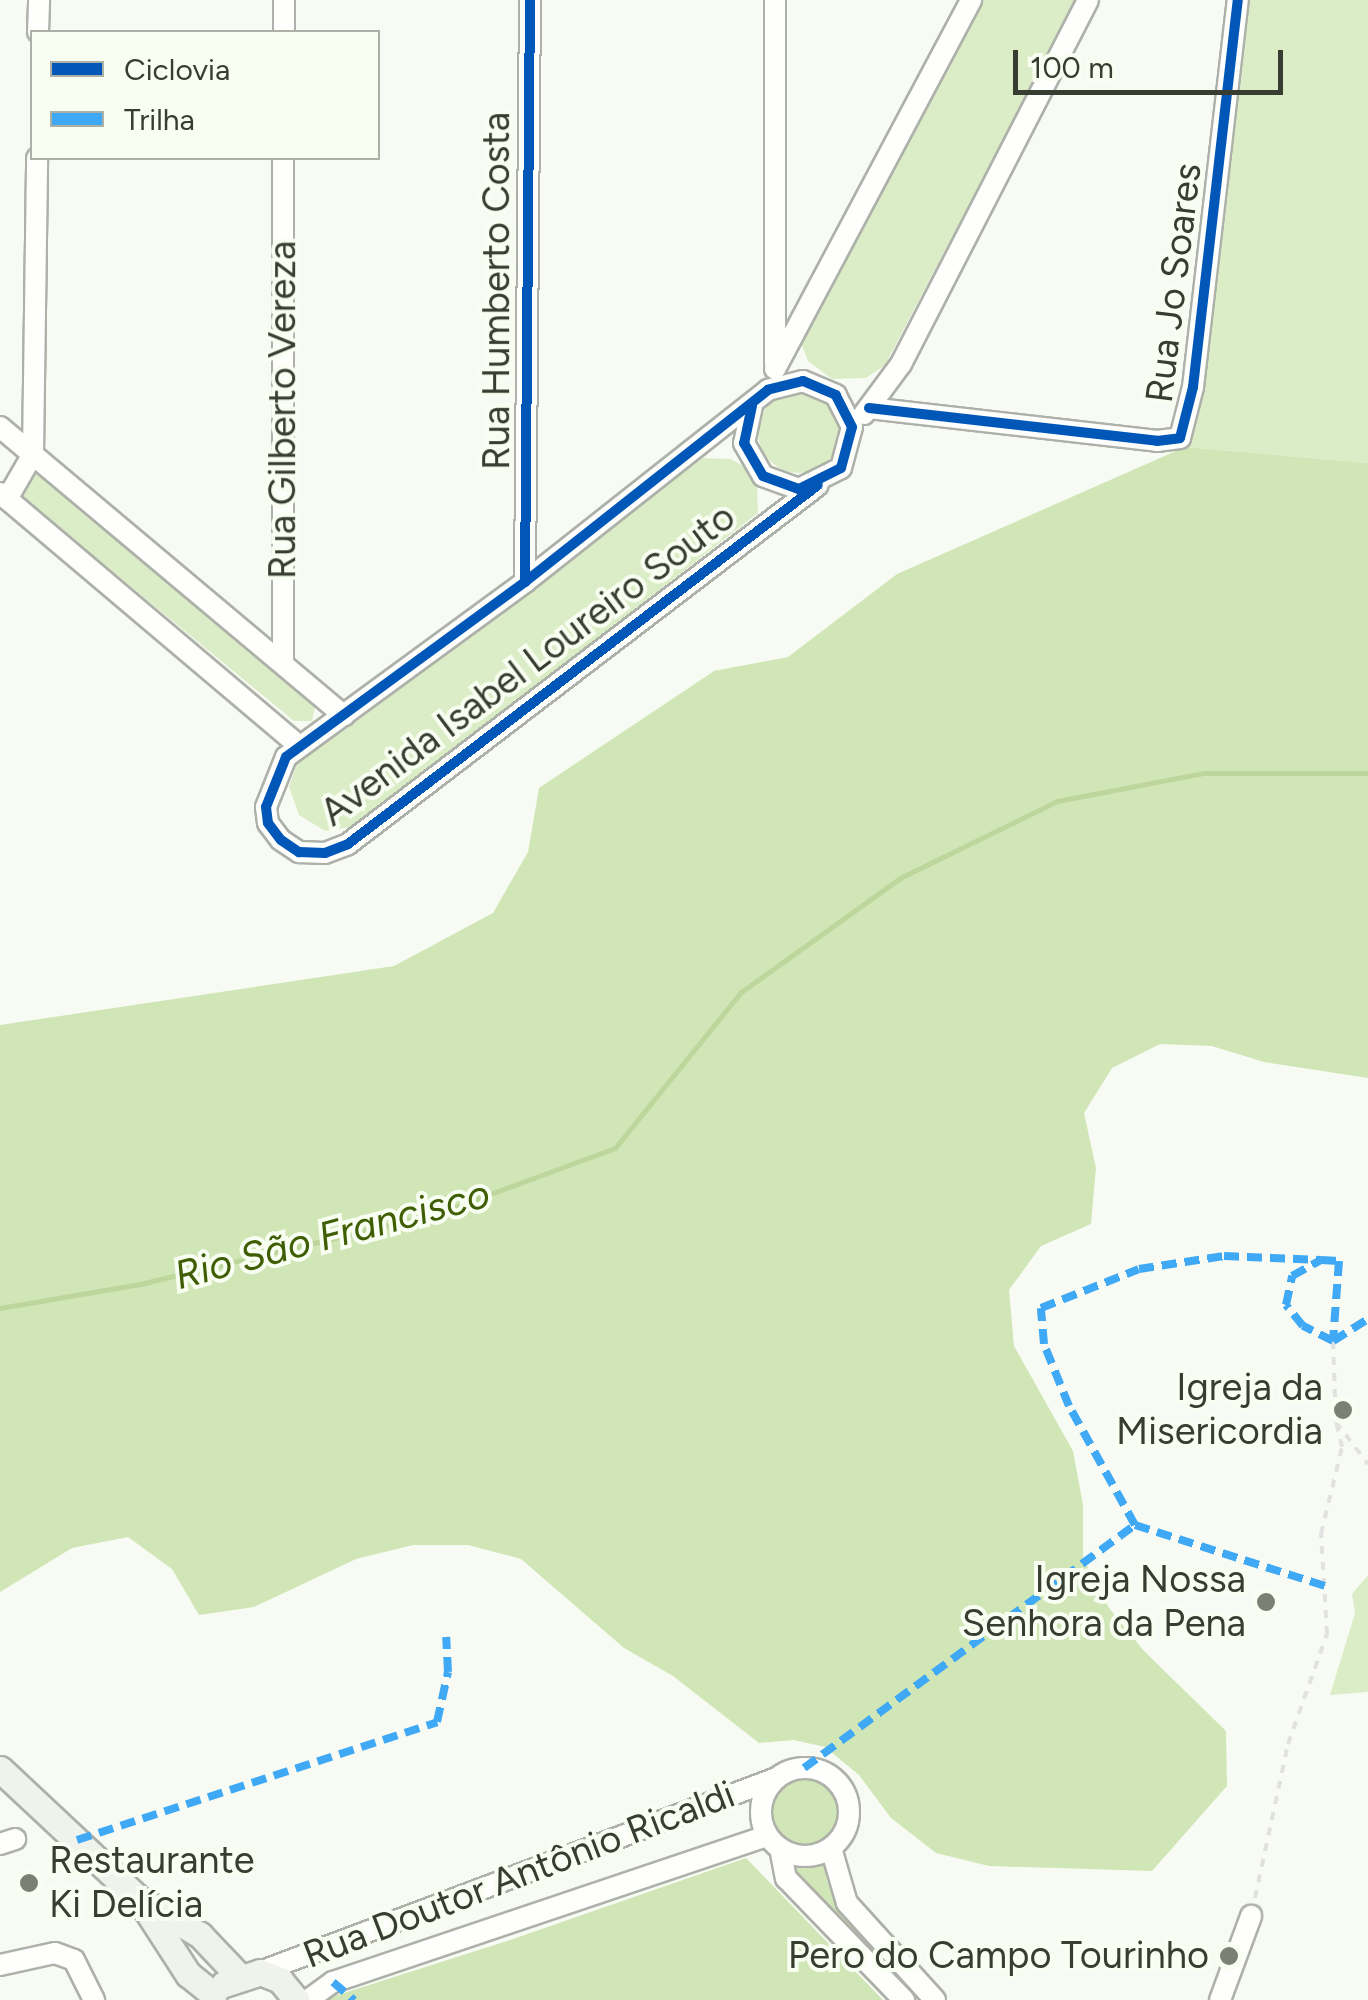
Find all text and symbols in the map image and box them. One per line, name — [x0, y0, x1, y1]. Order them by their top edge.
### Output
legend — [30, 30, 380, 160]
scale bar — [1018, 30, 1288, 92]
text: 100 m — [1030, 49, 1114, 86]
text: Ciclovia — [124, 51, 230, 88]
text: Trilha — [124, 101, 195, 138]
street label: Rua Humberto Costa — [474, 112, 520, 470]
street label: Rua Jo Soares — [1137, 161, 1211, 405]
street label: Rua Gilberto Vereza — [260, 241, 306, 579]
street label: Avenida Isabel Loureiro Souto — [312, 494, 744, 836]
water label: Rio São Francisco — [169, 1169, 495, 1299]
place label: Igreja da Misericordia — [1116, 1365, 1323, 1455]
marker: Igreja da Misericordia — [1332, 1399, 1354, 1421]
place label: Igreja Nossa Senhora da Pena — [962, 1557, 1246, 1646]
marker: Igreja Nossa Senhora da Pena — [1255, 1591, 1277, 1613]
street label: Rua Doutor Antônio Ricaldi — [297, 1772, 741, 1978]
place label: Restaurante Ki Delícia — [49, 1838, 255, 1928]
marker: Restaurante Ki Delícia — [18, 1872, 40, 1894]
place label: Pero do Campo Tourinho — [788, 1933, 1209, 1979]
marker: Pero do Campo Tourinho — [1218, 1945, 1240, 1967]

